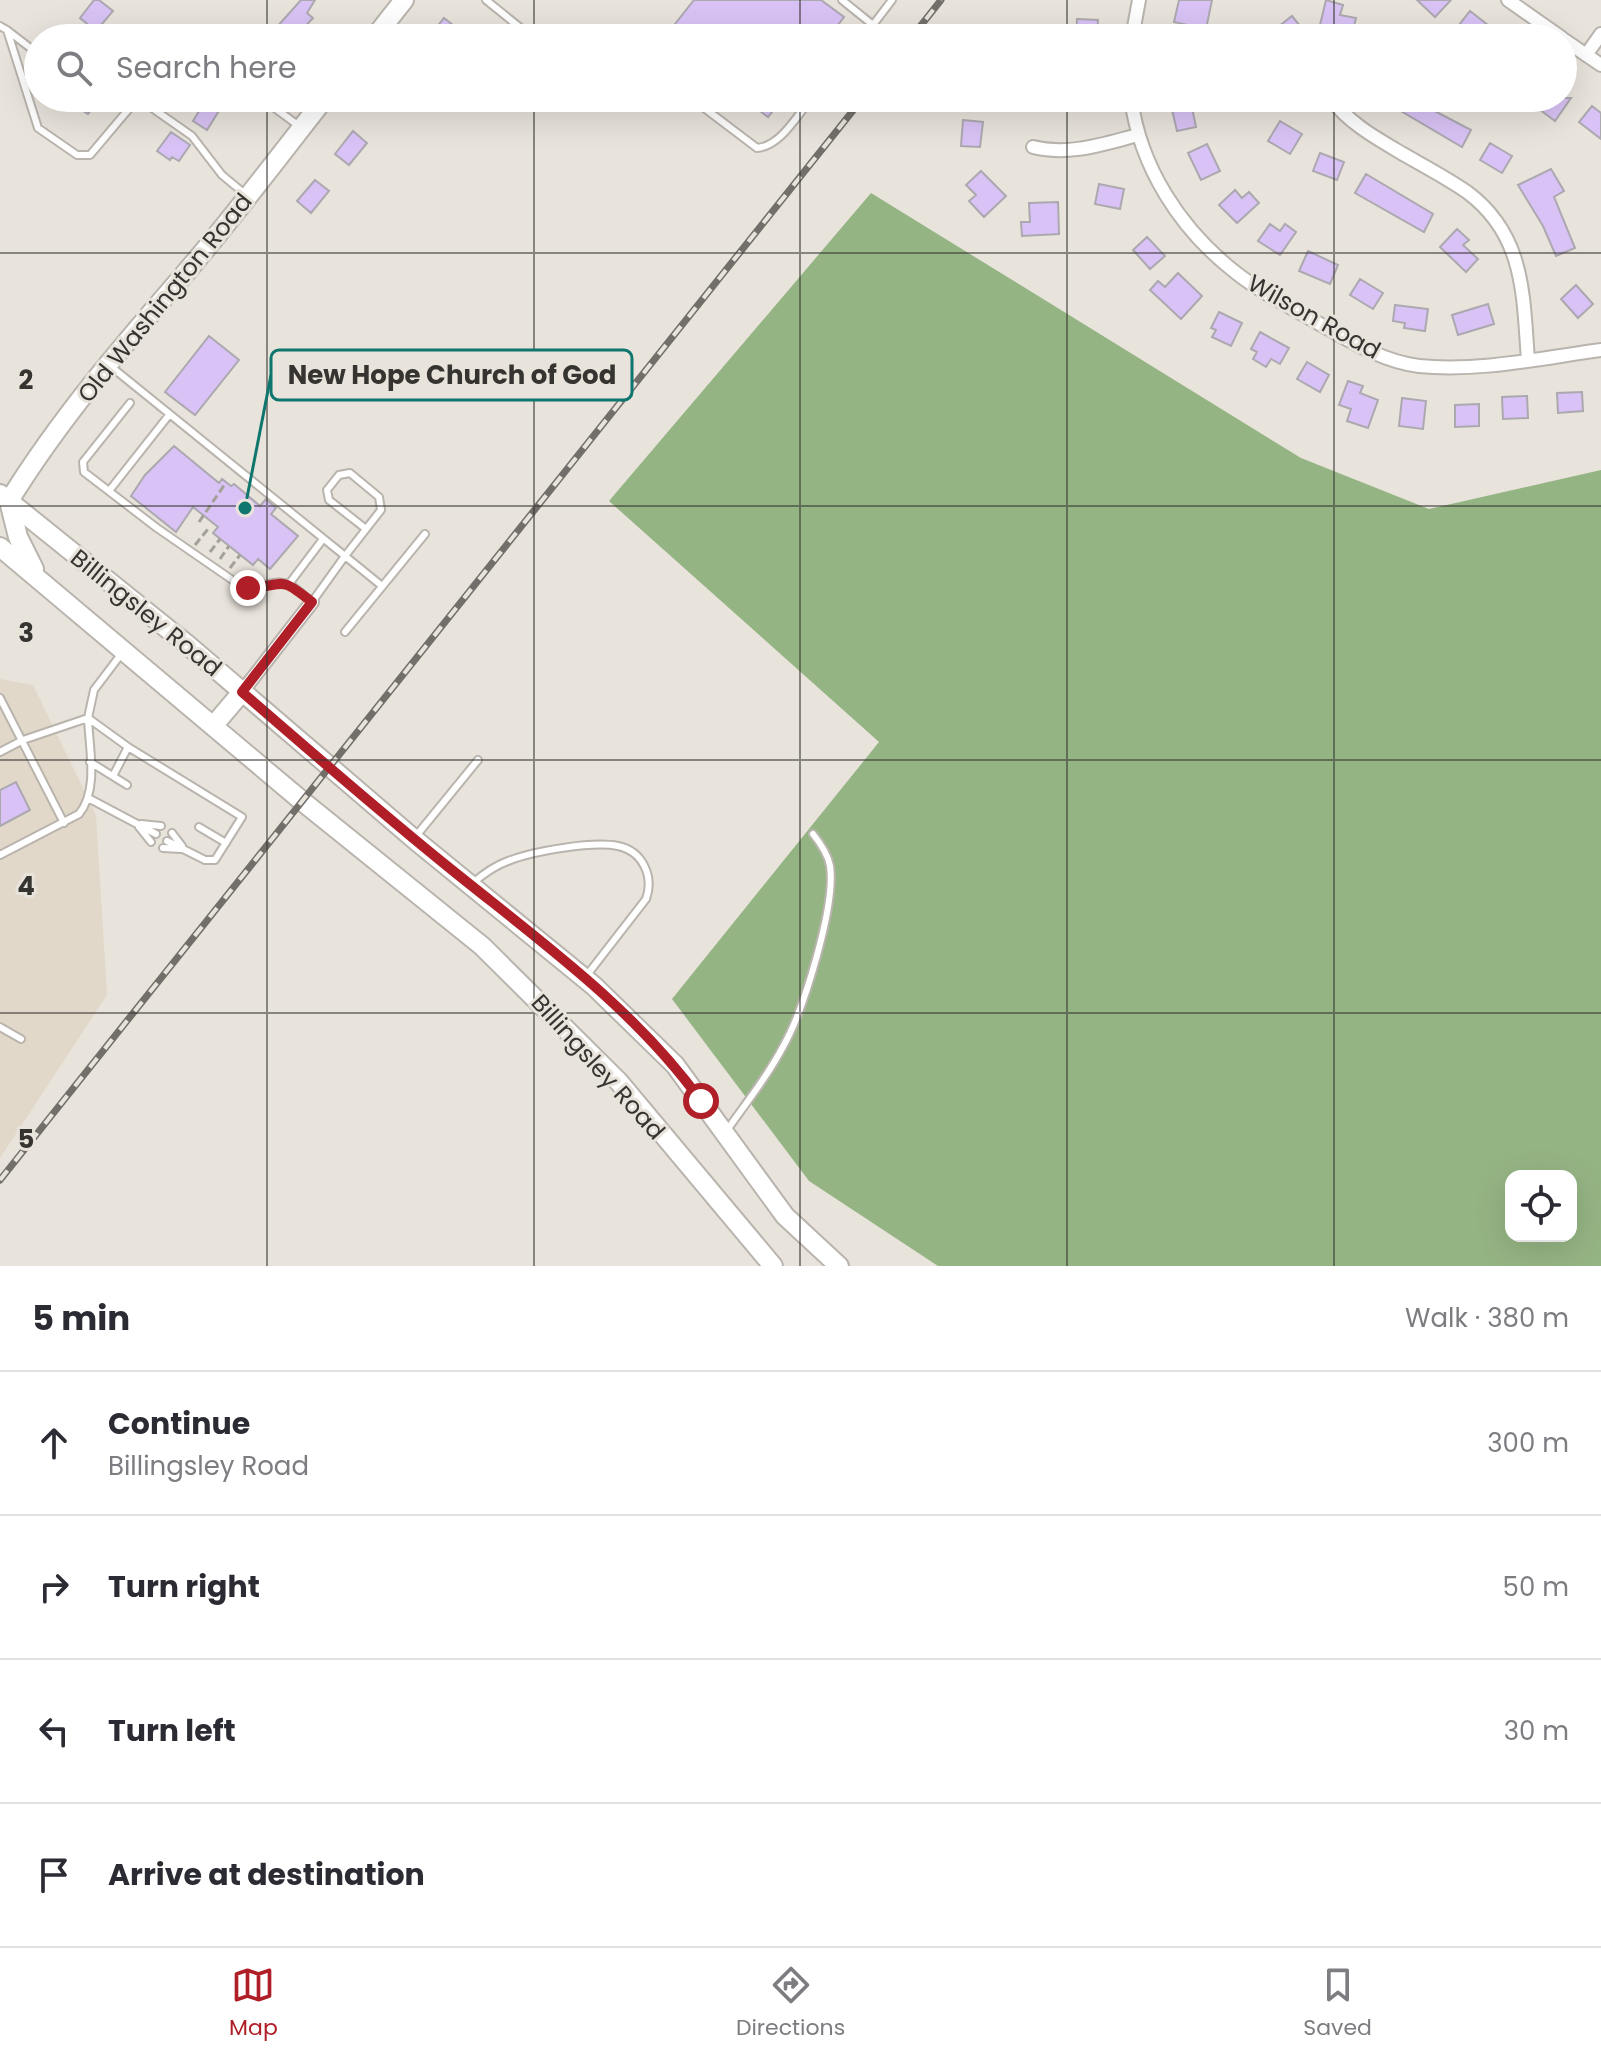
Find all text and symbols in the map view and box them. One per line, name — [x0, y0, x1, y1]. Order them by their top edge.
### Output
search box — [24, 24, 1577, 112]
icon: search — [52, 46, 96, 90]
text: Search here — [116, 46, 297, 89]
street label: Old Washington Road — [70, 186, 259, 409]
street label: Wilson Road — [1242, 266, 1387, 367]
callout: New Hope Church of God — [271, 350, 632, 400]
text: New Hope Church of God — [288, 357, 616, 393]
text: 2 — [19, 362, 34, 398]
street label: Billingsley Road — [64, 541, 229, 684]
route end — [230, 570, 266, 606]
text: 3 — [18, 615, 34, 651]
text: 4 — [17, 868, 35, 904]
street label: Billingsley Road — [524, 987, 673, 1147]
route start — [683, 1083, 719, 1119]
text: 5 — [18, 1121, 34, 1157]
map controls — [1505, 1170, 1577, 1242]
button: locate — [1505, 1170, 1577, 1242]
text: 5 min — [32, 1294, 130, 1342]
text: Walk · 380 m — [1405, 1300, 1569, 1336]
text: Continue — [108, 1402, 250, 1445]
icon: ahead — [32, 1421, 76, 1465]
text: 300 m — [1487, 1425, 1569, 1461]
text: Billingsley Road — [108, 1448, 309, 1484]
icon: right — [32, 1565, 76, 1609]
text: Turn right — [108, 1565, 260, 1608]
text: 50 m — [1503, 1569, 1569, 1605]
icon: left — [32, 1709, 76, 1753]
text: Turn left — [108, 1709, 236, 1752]
text: 30 m — [1504, 1713, 1569, 1749]
icon: arrive — [32, 1853, 76, 1897]
text: Arrive at destination — [108, 1853, 425, 1896]
tab: Map — [229, 1963, 278, 2044]
tab: Directions — [736, 1963, 845, 2044]
tab: Saved — [1303, 1963, 1372, 2044]

